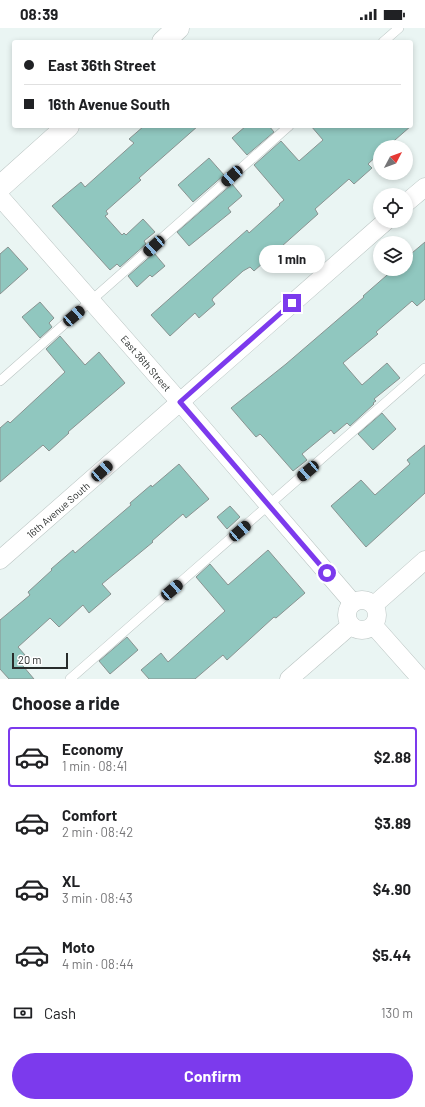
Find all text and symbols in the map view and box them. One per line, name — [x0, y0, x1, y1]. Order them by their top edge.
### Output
text: 08:39 — [20, 5, 58, 23]
text: East 36th Street — [48, 56, 156, 74]
text: 16th Avenue South — [48, 95, 170, 113]
north arrow — [373, 140, 413, 180]
map controls — [373, 140, 413, 276]
car — [219, 164, 245, 188]
button: locate — [373, 188, 413, 228]
car — [141, 234, 167, 258]
button: layers — [373, 236, 413, 276]
callout: 1 min — [259, 245, 325, 273]
text: 1 min — [278, 251, 306, 267]
route end — [283, 294, 301, 312]
car — [61, 304, 87, 328]
street label: East 36th Street — [118, 333, 174, 394]
car — [89, 459, 115, 483]
car — [295, 459, 321, 483]
street label: 16th Avenue South — [24, 480, 92, 540]
car — [227, 519, 253, 543]
route start — [318, 564, 336, 582]
car — [159, 578, 185, 602]
scale bar — [12, 651, 68, 670]
text: 20 m — [18, 653, 41, 666]
text: Choose a ride — [12, 692, 120, 714]
icon: car — [14, 739, 50, 775]
text: Economy — [62, 740, 123, 758]
text: $2.88 — [374, 748, 411, 766]
text: 1 min · 08:41 — [62, 758, 127, 774]
icon: car — [14, 805, 50, 841]
text: Comfort — [62, 806, 117, 824]
text: $3.89 — [374, 814, 411, 832]
text: 2 min · 08:42 — [62, 824, 133, 840]
icon: car — [14, 871, 50, 907]
text: XL — [62, 872, 80, 890]
text: $4.90 — [373, 880, 411, 898]
text: 3 min · 08:43 — [62, 890, 133, 906]
icon: car — [14, 937, 50, 973]
text: Moto — [62, 938, 95, 956]
text: $5.44 — [372, 946, 411, 964]
text: 4 min · 08:44 — [62, 956, 134, 972]
icon: cash — [12, 1002, 34, 1024]
text: Cash — [44, 1004, 76, 1022]
text: 130 m — [381, 1005, 413, 1021]
button: Confirm — [12, 1053, 413, 1099]

